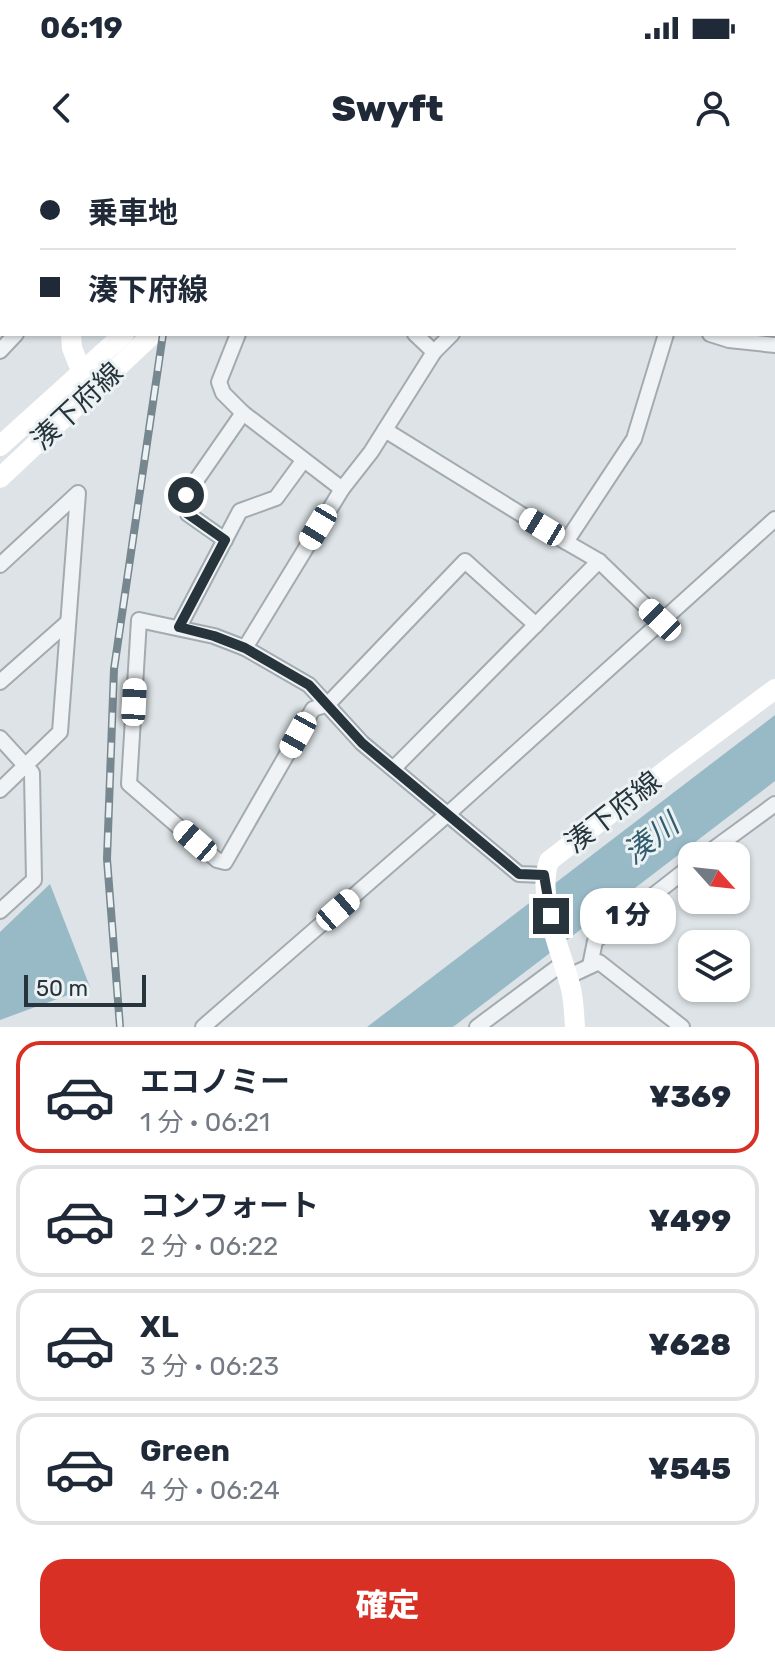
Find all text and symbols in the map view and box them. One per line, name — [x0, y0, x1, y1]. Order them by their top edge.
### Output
text: 06:19 — [40, 10, 123, 46]
icon: back — [40, 86, 84, 130]
icon: person — [691, 86, 735, 130]
text: Swyft — [331, 87, 444, 130]
text: 乗車地 — [88, 195, 178, 231]
text: 湊下府線 — [88, 272, 208, 308]
street label: 湊下府線 — [25, 356, 129, 456]
route start — [168, 477, 204, 513]
car — [295, 500, 341, 554]
car — [515, 504, 569, 550]
car — [634, 595, 686, 645]
car — [121, 677, 147, 727]
car — [276, 708, 320, 762]
street label: 湊下府線 — [559, 765, 667, 859]
water label: 湊川 — [616, 804, 688, 872]
car — [169, 816, 221, 866]
north arrow — [678, 842, 750, 914]
map controls — [678, 842, 750, 1002]
car — [312, 885, 364, 935]
callout: 1 分 — [579, 888, 675, 944]
route end — [533, 898, 569, 934]
text: 1 分 — [606, 900, 650, 931]
button: layers — [678, 930, 750, 1002]
scale bar — [24, 971, 146, 1007]
text: 50 m — [36, 975, 88, 1002]
icon: car — [44, 1061, 116, 1133]
text: エコノミー — [140, 1064, 290, 1100]
text: ¥369 — [649, 1079, 731, 1115]
text: 1 分 · 06:21 — [140, 1107, 270, 1138]
icon: car — [44, 1185, 116, 1257]
text: コンフォート — [140, 1188, 319, 1224]
text: ¥499 — [648, 1203, 731, 1239]
text: 2 分 · 06:22 — [140, 1231, 278, 1262]
icon: car — [44, 1309, 116, 1381]
text: XL — [140, 1309, 179, 1345]
text: ¥628 — [648, 1327, 731, 1363]
text: 3 分 · 06:23 — [140, 1351, 279, 1382]
icon: car — [44, 1433, 116, 1505]
text: Green — [140, 1433, 230, 1469]
text: ¥545 — [648, 1451, 731, 1487]
text: 4 分 · 06:24 — [140, 1475, 280, 1506]
button: 確定 — [40, 1559, 735, 1651]

